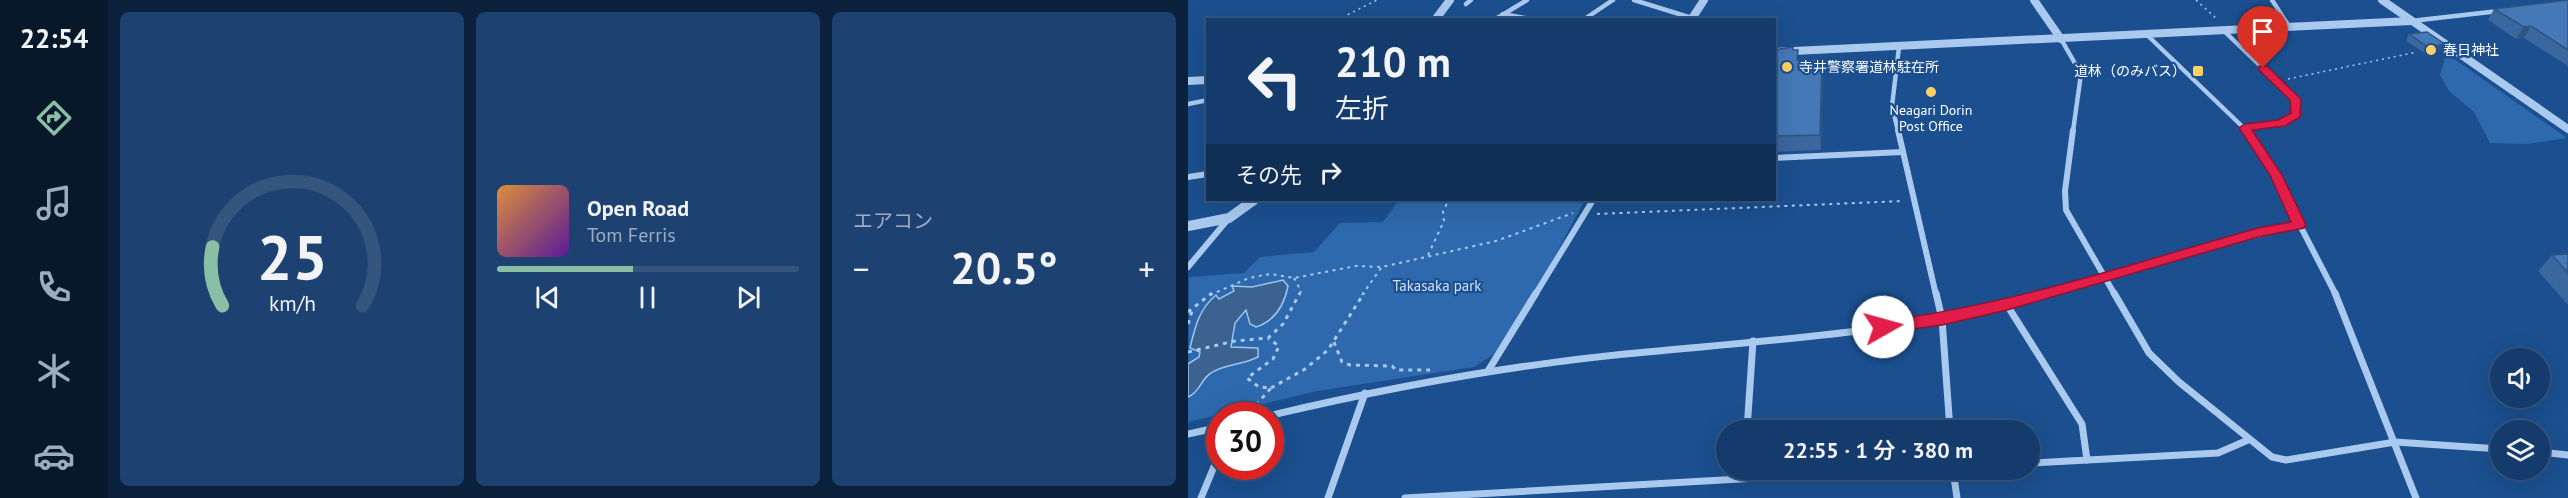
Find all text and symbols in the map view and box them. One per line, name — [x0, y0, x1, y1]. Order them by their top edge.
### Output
pin — [2237, 6, 2288, 68]
icon: arrive — [2246, 15, 2279, 48]
text: 22:54 — [20, 21, 88, 55]
text: 210 m — [1335, 34, 1451, 89]
place label: 春日神社 — [2443, 41, 2499, 59]
icon: left — [1236, 42, 1314, 120]
marker: 春日神社 — [2424, 43, 2438, 57]
place label: 寺井警察署道林駐在所 — [1799, 58, 1939, 76]
marker: 寺井警察署道林駐在所 — [1780, 60, 1794, 74]
place label: 道林（のみバス） — [2074, 62, 2186, 80]
marker: 道林（のみバス） — [2191, 64, 2205, 78]
marker: Neagari Dorin Post Office — [1924, 85, 1938, 99]
text: 左折 — [1335, 91, 1389, 125]
icon: directions — [33, 97, 75, 139]
place label: Neagari Dorin Post Office — [1889, 101, 1973, 135]
icon: right — [1314, 156, 1347, 189]
text: その先 — [1236, 161, 1302, 189]
icon: music — [33, 182, 75, 224]
text: Open Road — [587, 194, 689, 222]
text: エアコン — [853, 208, 933, 234]
text: 25 — [257, 216, 327, 297]
text: Tom Ferris — [587, 222, 676, 248]
text: 20.5° — [950, 238, 1058, 296]
text: − — [853, 247, 870, 290]
text: + — [1138, 247, 1155, 290]
icon: phone — [33, 266, 75, 308]
park label: Takasaka park — [1392, 276, 1482, 295]
icon: previous — [531, 281, 564, 314]
icon: pause — [631, 281, 664, 314]
icon: next — [732, 281, 765, 314]
text: km/h — [268, 289, 315, 317]
position arrow — [1851, 295, 1915, 359]
map controls — [2490, 348, 2550, 480]
button: sound — [2490, 348, 2550, 408]
icon: climate — [33, 350, 75, 392]
speed limit sign: 30 — [1206, 402, 1284, 480]
button: layers — [2490, 420, 2550, 480]
icon: car — [33, 435, 75, 477]
text: 22:55 · 1 分 · 380 m — [1783, 436, 1973, 464]

